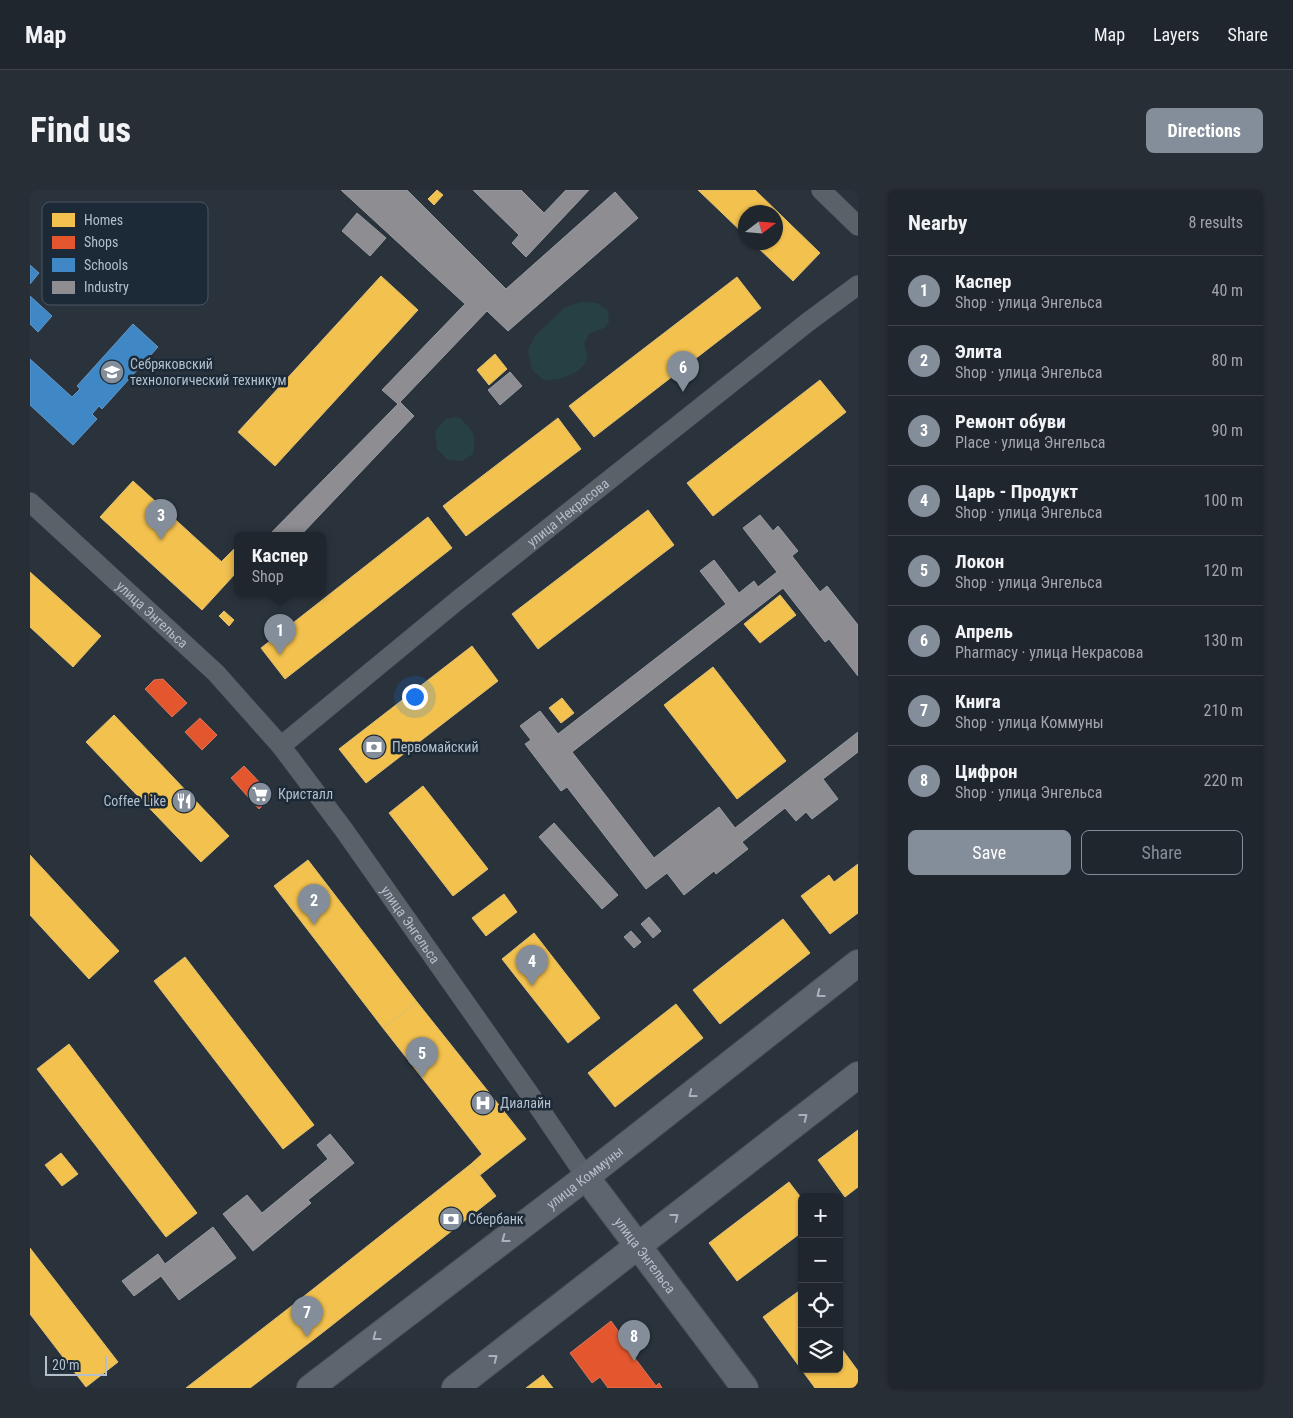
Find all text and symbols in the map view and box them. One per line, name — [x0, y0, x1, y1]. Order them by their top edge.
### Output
text: Map — [25, 21, 66, 49]
text: Map — [1094, 24, 1125, 45]
text: Layers — [1153, 24, 1200, 45]
text: Share — [1228, 24, 1268, 45]
button: Directions — [1146, 108, 1263, 153]
text: Find us — [30, 110, 131, 151]
legend — [42, 202, 208, 305]
north arrow — [738, 205, 783, 250]
text: Nearby — [908, 211, 967, 235]
text: Homes — [84, 212, 123, 228]
text: 8 results — [1188, 213, 1243, 232]
text: Shops — [84, 234, 118, 250]
text: Schools — [84, 257, 128, 273]
text: Каспер — [955, 270, 1011, 293]
text: Industry — [84, 279, 129, 295]
text: 1 — [920, 281, 928, 300]
text: 40 m — [1211, 281, 1243, 300]
text: Shop · улица Энгельса — [955, 293, 1102, 312]
text: Элита — [955, 340, 1002, 363]
pin: 6 — [667, 351, 699, 392]
text: 2 — [920, 351, 928, 370]
text: 80 m — [1211, 351, 1243, 370]
place label: Себряковский технологический техникум — [130, 356, 287, 388]
school or university icon: Себряковский технологический техникум — [99, 359, 125, 385]
text: Shop · улица Энгельса — [955, 363, 1102, 382]
text: Ремонт обуви — [955, 410, 1066, 433]
text: 3 — [920, 421, 928, 440]
text: 90 m — [1211, 421, 1243, 440]
text: Place · улица Энгельса — [955, 433, 1105, 452]
street label: улица Некрасова — [524, 475, 612, 550]
text: Царь - Продукт — [955, 480, 1078, 503]
text: 4 — [920, 491, 928, 510]
text: 100 m — [1204, 491, 1243, 510]
pin: 3 — [145, 499, 177, 540]
text: Shop · улица Энгельса — [955, 503, 1102, 522]
popup — [234, 532, 326, 597]
text: Каспер — [252, 544, 308, 567]
text: Локон — [955, 550, 1004, 573]
text: 5 — [920, 561, 928, 580]
text: 120 m — [1204, 561, 1243, 580]
text: Shop — [252, 567, 284, 586]
text: Shop · улица Энгельса — [955, 573, 1102, 592]
street label: улица Энгельса — [113, 578, 191, 651]
pin: 1 — [264, 614, 296, 655]
text: Апрель — [955, 620, 1013, 643]
text: 6 — [920, 631, 928, 650]
text: 130 m — [1204, 631, 1243, 650]
text: Pharmacy · улица Некрасова — [955, 643, 1143, 662]
your location — [402, 684, 428, 710]
text: Книга — [955, 690, 1001, 713]
text: 7 — [920, 701, 928, 720]
text: 210 m — [1204, 701, 1243, 720]
text: Shop · улица Коммуны — [955, 713, 1104, 732]
bank icon: Первомайский — [361, 734, 387, 760]
place label: Первомайский — [392, 739, 479, 755]
text: Цифрон — [955, 760, 1018, 783]
text: 8 — [920, 771, 928, 790]
text: 220 m — [1204, 771, 1243, 790]
supermarket icon: Кристалл — [247, 781, 273, 807]
text: Shop · улица Энгельса — [955, 783, 1102, 802]
place label: Кристалл — [278, 786, 333, 802]
restaurant icon: Coffee Like — [171, 788, 197, 814]
place label: Coffee Like — [103, 793, 166, 809]
button: Save — [908, 830, 1071, 875]
button: Share — [1081, 830, 1243, 875]
street label: улица Энгельса — [378, 883, 443, 966]
pin: 2 — [298, 884, 330, 925]
pin: 4 — [516, 945, 548, 986]
one-way arrow — [817, 988, 826, 996]
pin: 5 — [406, 1037, 438, 1078]
one-way arrow — [689, 1088, 698, 1096]
hospital icon: Диалайн — [470, 1090, 496, 1116]
place label: Диалайн — [500, 1095, 551, 1111]
one-way arrow — [798, 1114, 808, 1123]
street label: улица Коммуны — [543, 1143, 626, 1212]
map controls — [798, 1193, 843, 1373]
button: + — [798, 1193, 843, 1238]
bank icon: Сбербанк — [438, 1206, 464, 1232]
place label: Сбербанк — [468, 1211, 524, 1227]
street label: улица Энгельса — [611, 1214, 679, 1297]
one-way arrow — [669, 1214, 678, 1222]
one-way arrow — [502, 1233, 511, 1241]
button: − — [798, 1238, 843, 1283]
button: locate — [798, 1283, 843, 1328]
pin: 7 — [291, 1296, 323, 1337]
pin: 8 — [618, 1320, 650, 1361]
button: layers — [798, 1328, 843, 1373]
one-way arrow — [373, 1331, 382, 1339]
scale bar — [45, 1353, 108, 1376]
one-way arrow — [488, 1355, 498, 1364]
text: 20 m — [52, 1357, 80, 1373]

